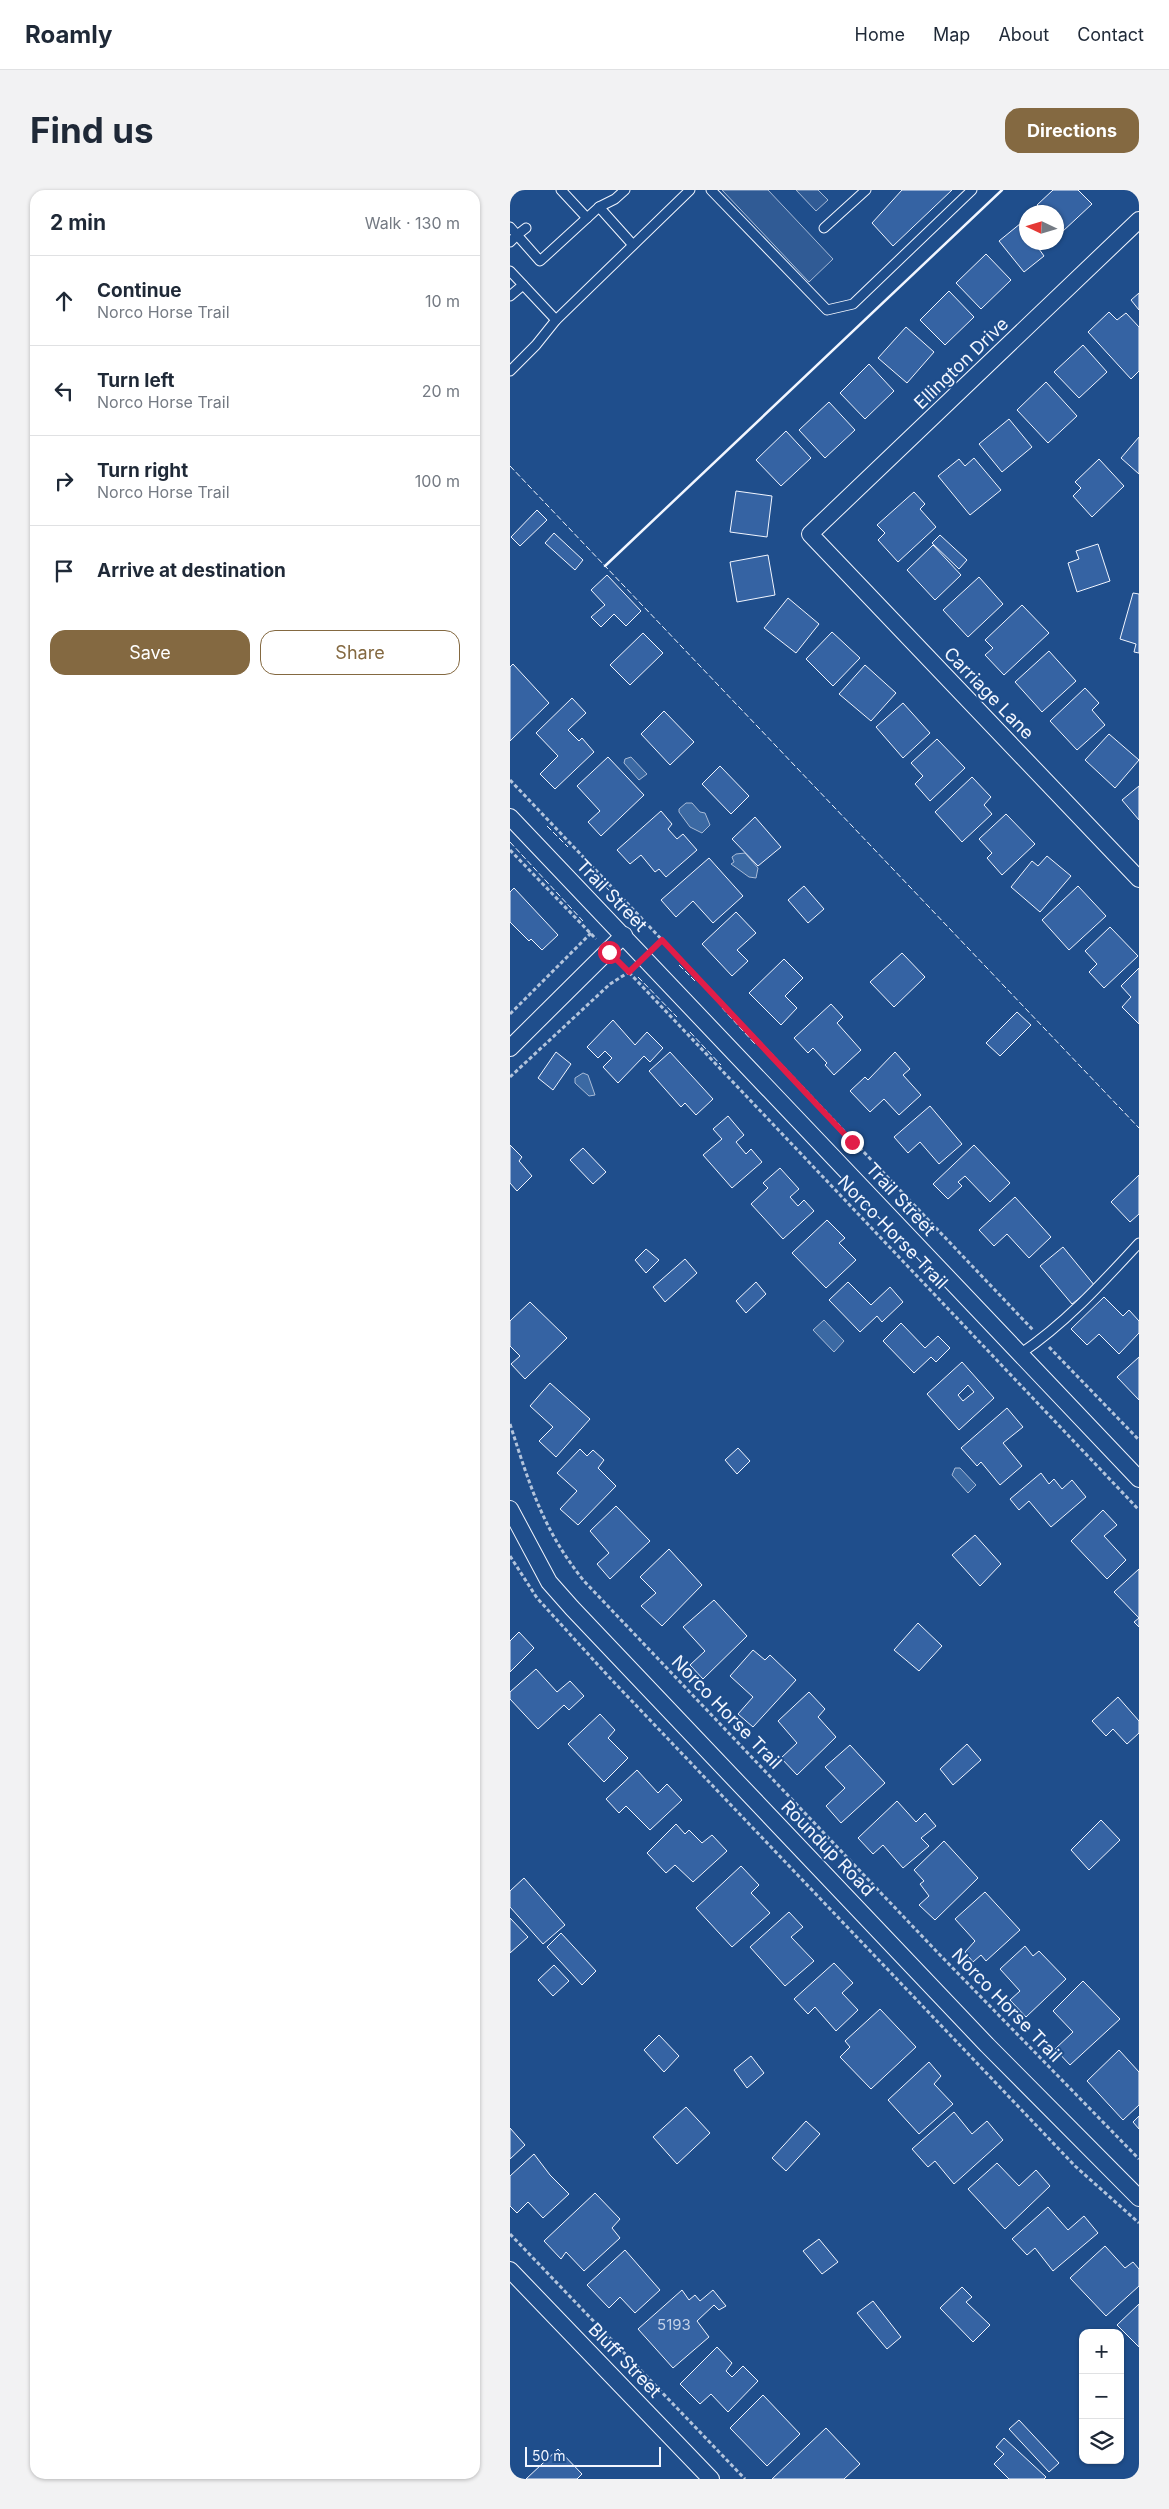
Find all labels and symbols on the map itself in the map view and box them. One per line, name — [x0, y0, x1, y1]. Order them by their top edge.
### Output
north arrow — [1019, 205, 1064, 250]
street label: Ellington Drive — [910, 313, 1012, 413]
street label: Carriage Lane — [940, 643, 1038, 743]
street label: Trail Street — [572, 855, 652, 935]
route start — [598, 941, 621, 964]
route end — [841, 1131, 864, 1154]
street label: Trail Street — [862, 1158, 940, 1240]
street label: Norco Horse Trail — [834, 1171, 952, 1293]
street label: Norco Horse Trail — [668, 1651, 786, 1773]
street label: Roundup Road — [777, 1796, 879, 1900]
street label: Norco Horse Trail — [948, 1944, 1066, 2066]
house number: 5193 — [657, 2315, 691, 2334]
street label: Bluff Street — [584, 2318, 666, 2402]
scale bar — [525, 2444, 661, 2467]

